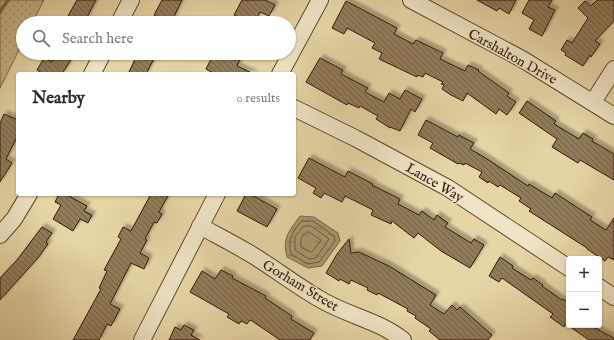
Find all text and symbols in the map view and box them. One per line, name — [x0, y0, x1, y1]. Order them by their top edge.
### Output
search box — [16, 16, 296, 60]
street label: Carshalton Drive — [465, 25, 561, 89]
icon: search — [30, 27, 52, 49]
text: Search here — [62, 29, 133, 48]
text: Nearby — [32, 88, 85, 109]
text: 0 results — [236, 90, 280, 107]
street label: Lance Way — [402, 159, 467, 207]
street label: Gorham Street — [259, 256, 342, 316]
map controls — [566, 256, 602, 328]
button: + — [566, 256, 602, 292]
button: − — [566, 292, 602, 328]

